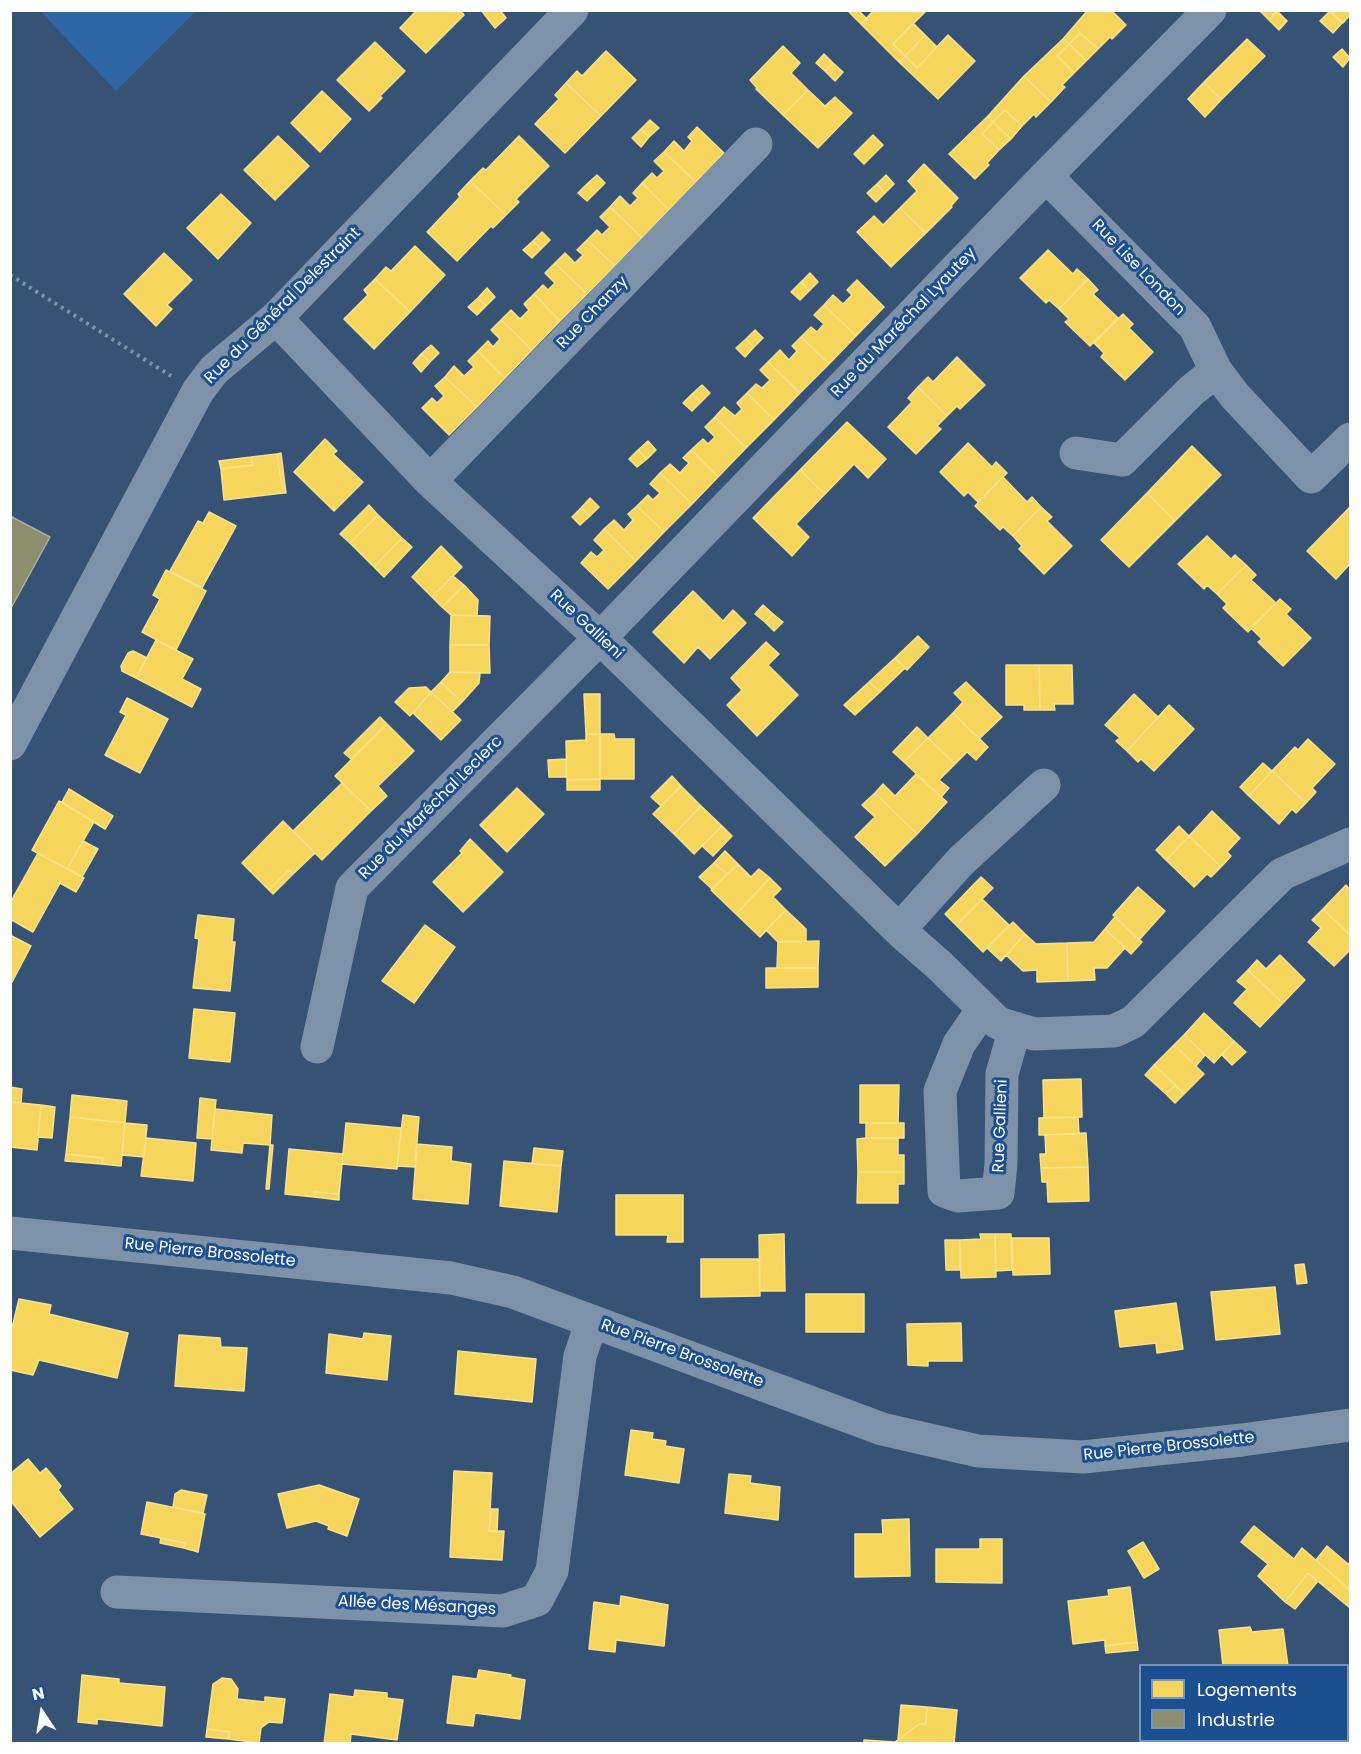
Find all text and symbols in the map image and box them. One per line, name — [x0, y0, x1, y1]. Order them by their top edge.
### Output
street label: Rue Lise London — [1087, 216, 1189, 320]
street label: Rue du Général Delestraint — [201, 224, 365, 388]
street label: Rue du Maréchal Lyautey — [827, 244, 981, 402]
street label: Rue Chanzy — [553, 272, 633, 354]
street label: Rue Gallieni — [545, 586, 627, 664]
street label: Rue du Maréchal Leclerc — [355, 732, 507, 884]
street label: Rue Gallieni — [990, 1079, 1012, 1173]
street label: Rue Pierre Brossolette — [124, 1234, 296, 1272]
street label: Rue Pierre Brossolette — [598, 1316, 766, 1392]
street label: Rue Pierre Brossolette — [1083, 1428, 1255, 1466]
street label: Allée des Mésanges — [337, 1592, 497, 1620]
legend — [1139, 1664, 1349, 1742]
text: Logements — [1197, 1677, 1297, 1702]
text: N — [30, 1681, 46, 1706]
north arrow — [12, 1682, 72, 1742]
text: Industrie — [1197, 1707, 1275, 1732]

